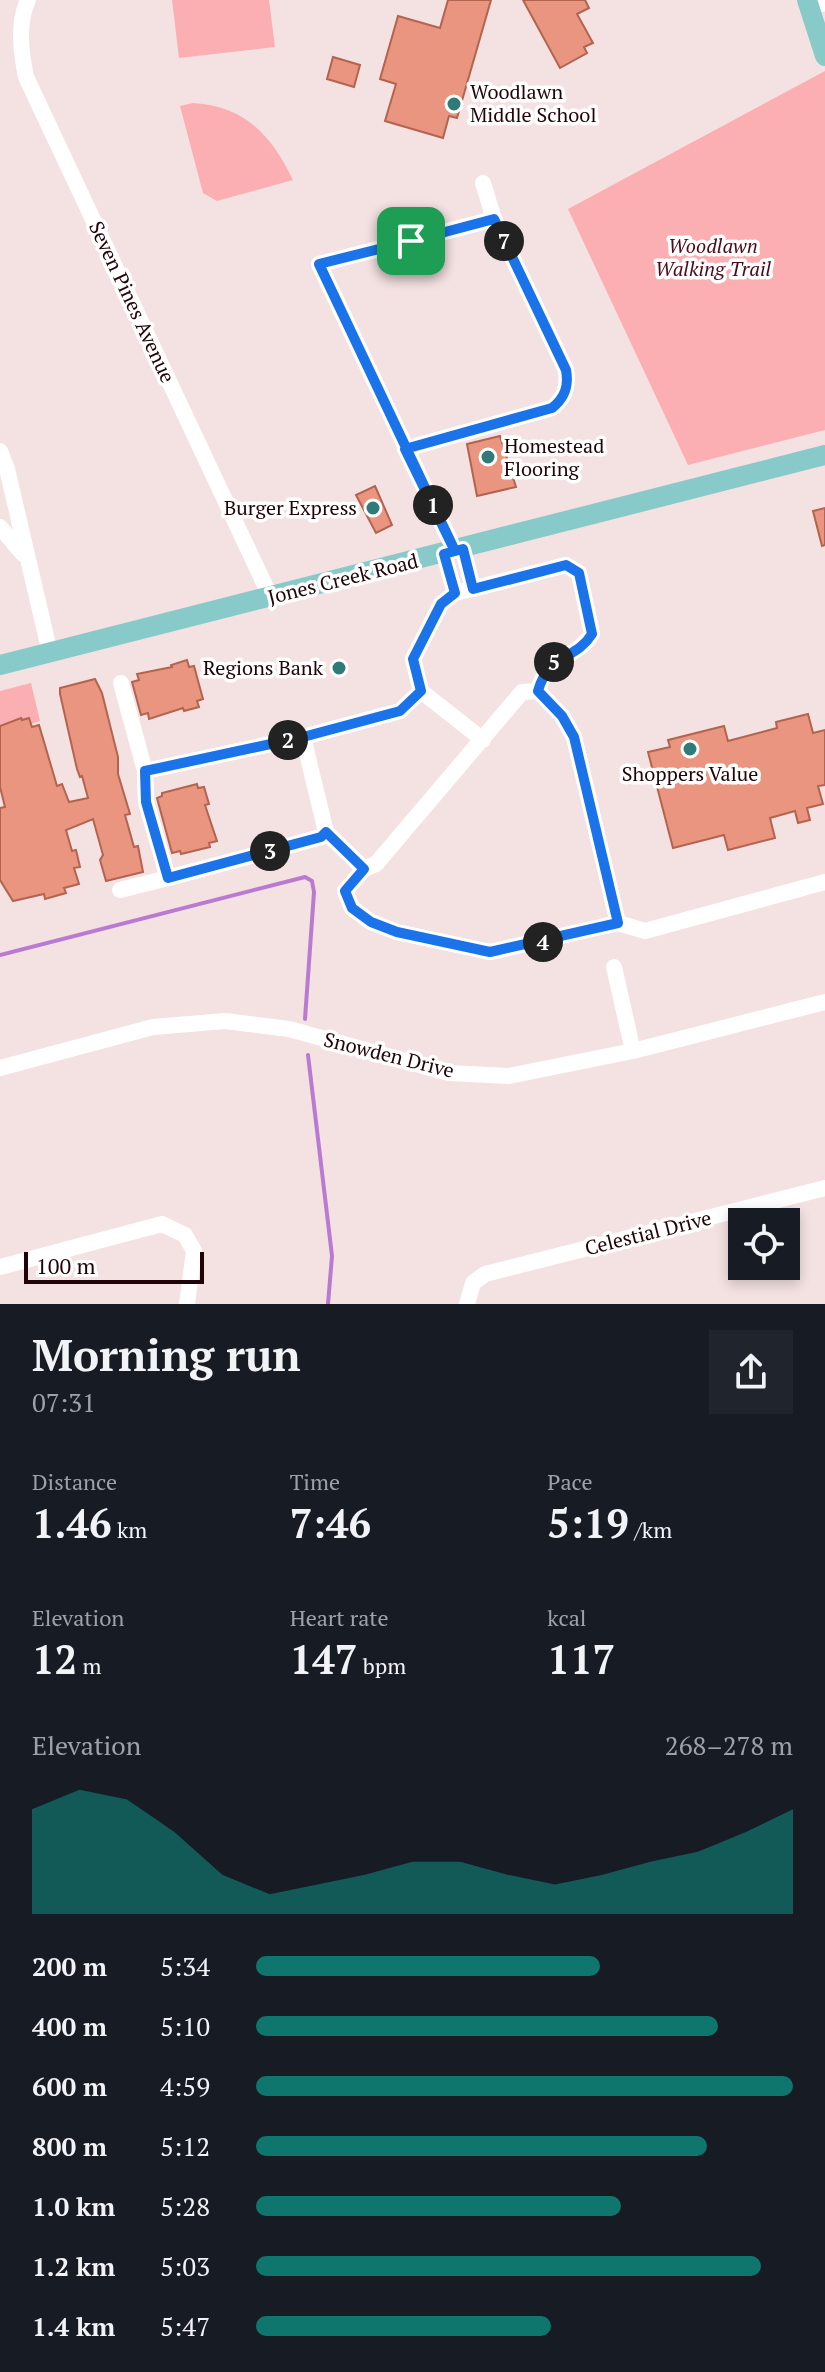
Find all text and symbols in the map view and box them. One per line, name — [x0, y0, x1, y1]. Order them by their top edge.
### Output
place label: Woodlawn Middle School — [470, 78, 596, 128]
marker: Woodlawn Middle School — [445, 95, 463, 113]
pin — [377, 207, 445, 275]
street label: Seven Pines Avenue — [83, 217, 182, 387]
icon: arrive — [389, 219, 433, 263]
pin: 7 — [484, 221, 524, 261]
text: 7 — [498, 226, 510, 255]
park label: Woodlawn Walking Trail — [655, 232, 772, 282]
place label: Homestead Flooring — [504, 432, 604, 482]
marker: Homestead Flooring — [479, 448, 497, 466]
pin: 1 — [413, 485, 453, 525]
text: 1 — [427, 490, 439, 519]
place label: Burger Express — [224, 494, 357, 521]
marker: Burger Express — [364, 499, 382, 517]
street label: Jones Creek Road — [265, 547, 421, 610]
pin: 5 — [534, 642, 574, 682]
text: 5 — [548, 647, 560, 676]
place label: Regions Bank — [203, 654, 324, 681]
marker: Regions Bank — [330, 659, 348, 677]
pin: 2 — [268, 720, 308, 760]
text: 2 — [282, 725, 294, 754]
marker: Shoppers Value — [681, 740, 699, 758]
place label: Shoppers Value — [622, 760, 758, 787]
pin: 3 — [250, 831, 290, 871]
text: 3 — [264, 836, 276, 865]
pin: 4 — [523, 922, 563, 962]
text: 4 — [537, 927, 549, 956]
street label: Snowden Drive — [321, 1025, 457, 1084]
street label: Celestial Drive — [582, 1204, 714, 1261]
map controls — [728, 1208, 800, 1280]
button: locate — [728, 1208, 800, 1280]
scale bar — [24, 1248, 204, 1284]
text: 100 m — [36, 1251, 96, 1280]
text: Morning run — [32, 1325, 301, 1384]
button: share — [709, 1330, 793, 1414]
text: 07:31 — [32, 1385, 96, 1419]
text: Distance — [32, 1467, 117, 1496]
text: Time — [290, 1467, 340, 1496]
text: Pace — [547, 1467, 592, 1496]
text: 1.46 — [32, 1496, 112, 1549]
text: 7:46 — [290, 1496, 371, 1549]
text: 5:19 — [547, 1496, 629, 1549]
text: km — [112, 1515, 147, 1544]
text: /km — [629, 1515, 672, 1544]
text: Elevation — [32, 1603, 124, 1632]
text: Heart rate — [290, 1603, 389, 1632]
text: kcal — [547, 1603, 586, 1632]
text: 12 — [32, 1632, 77, 1685]
text: 147 — [290, 1632, 357, 1685]
text: 117 — [547, 1632, 615, 1685]
text: m — [77, 1651, 102, 1680]
text: bpm — [357, 1651, 406, 1680]
text: Elevation — [32, 1728, 141, 1762]
text: 268–278 m — [665, 1728, 793, 1762]
text: 200 m — [32, 1949, 107, 1983]
text: 5:34 — [160, 1949, 210, 1983]
text: 400 m — [32, 2009, 107, 2043]
text: 5:10 — [160, 2009, 210, 2043]
text: 600 m — [32, 2069, 107, 2103]
text: 4:59 — [160, 2069, 210, 2103]
text: 800 m — [32, 2129, 107, 2163]
text: 5:12 — [160, 2129, 210, 2163]
text: 1.0 km — [32, 2189, 115, 2223]
text: 5:28 — [160, 2189, 210, 2223]
text: 1.2 km — [32, 2249, 115, 2283]
text: 5:03 — [160, 2249, 210, 2283]
text: 1.4 km — [32, 2309, 115, 2343]
text: 5:47 — [160, 2309, 210, 2343]

